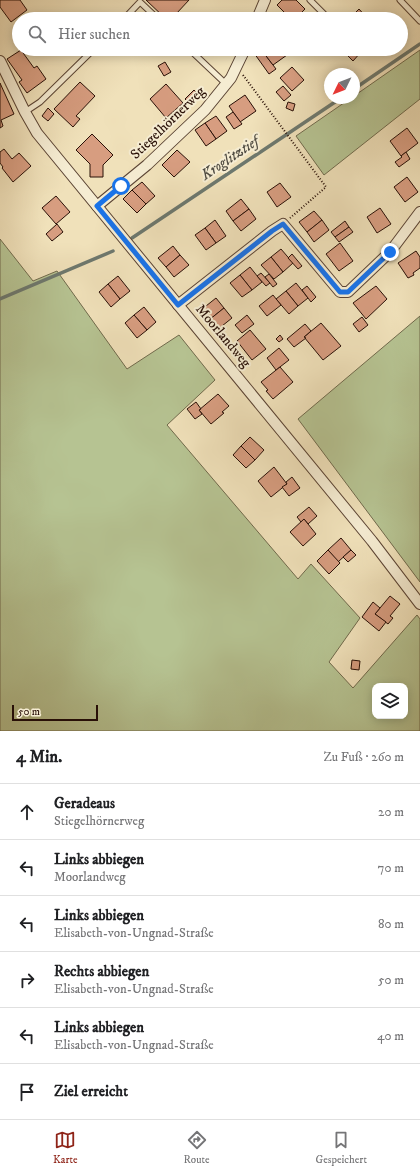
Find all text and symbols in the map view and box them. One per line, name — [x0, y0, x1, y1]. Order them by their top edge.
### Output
search box — [12, 12, 408, 56]
icon: search — [26, 23, 48, 45]
text: Hier suchen — [58, 25, 130, 44]
north arrow — [324, 68, 360, 104]
street label: Stiegelhörnerweg — [127, 83, 209, 163]
water label: Kroglitztief — [196, 129, 266, 185]
route start — [112, 177, 130, 195]
route end — [381, 243, 399, 261]
street label: Moorlandweg — [191, 301, 255, 371]
map controls — [372, 683, 408, 719]
button: layers — [372, 683, 408, 719]
scale bar — [12, 703, 98, 722]
text: 50 m — [18, 705, 40, 719]
text: 4 Min. — [16, 746, 62, 768]
text: Zu Fuß · 260 m — [323, 749, 404, 765]
text: Geradeaus — [54, 794, 115, 813]
icon: ahead — [16, 801, 38, 823]
text: 20 m — [378, 804, 404, 820]
text: Stiegelhörnerweg — [54, 813, 144, 829]
text: Links abbiegen — [54, 850, 144, 869]
icon: left — [16, 857, 38, 879]
text: 70 m — [378, 860, 404, 876]
text: Moorlandweg — [54, 869, 126, 885]
text: Links abbiegen — [54, 906, 144, 925]
icon: left — [16, 913, 38, 935]
text: 80 m — [378, 916, 404, 932]
text: Elisabeth-von-Ungnad-Straße — [54, 925, 214, 941]
text: Rechts abbiegen — [54, 962, 149, 981]
icon: right — [16, 969, 38, 991]
text: 50 m — [378, 972, 404, 988]
text: Elisabeth-von-Ungnad-Straße — [54, 981, 214, 997]
text: Links abbiegen — [54, 1018, 144, 1037]
icon: left — [16, 1025, 38, 1047]
text: 40 m — [377, 1028, 404, 1044]
text: Elisabeth-von-Ungnad-Straße — [54, 1037, 214, 1053]
icon: arrive — [16, 1081, 38, 1103]
text: Ziel erreicht — [54, 1082, 128, 1101]
tab: Karte — [53, 1129, 78, 1167]
tab: Route — [184, 1129, 210, 1167]
tab: Gespeichert — [316, 1129, 367, 1167]

